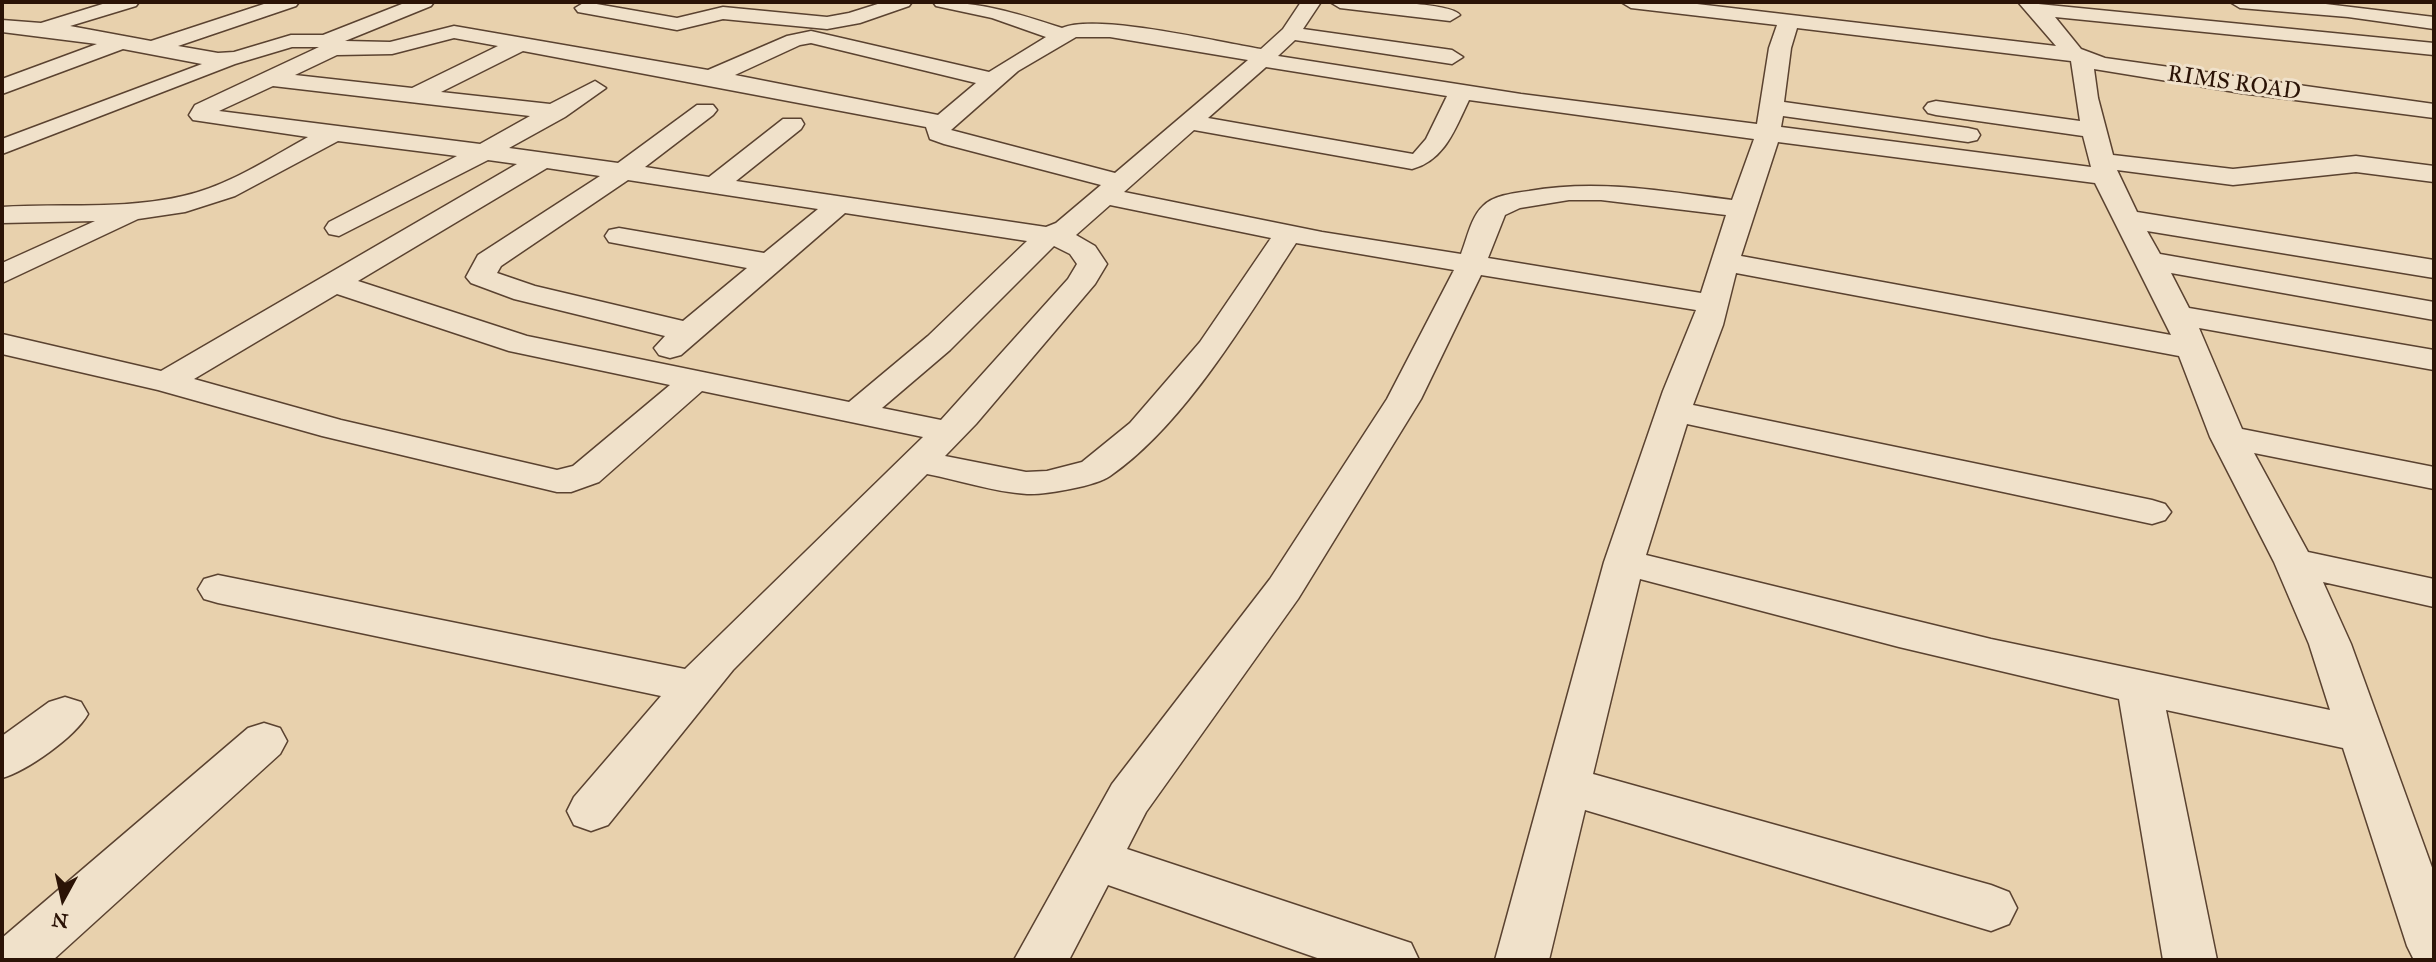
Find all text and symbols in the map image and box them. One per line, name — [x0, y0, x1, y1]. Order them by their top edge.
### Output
street label: RIMS ROAD — [2165, 61, 2303, 107]
north arrow — [28, 864, 98, 934]
text: N — [50, 908, 70, 933]

